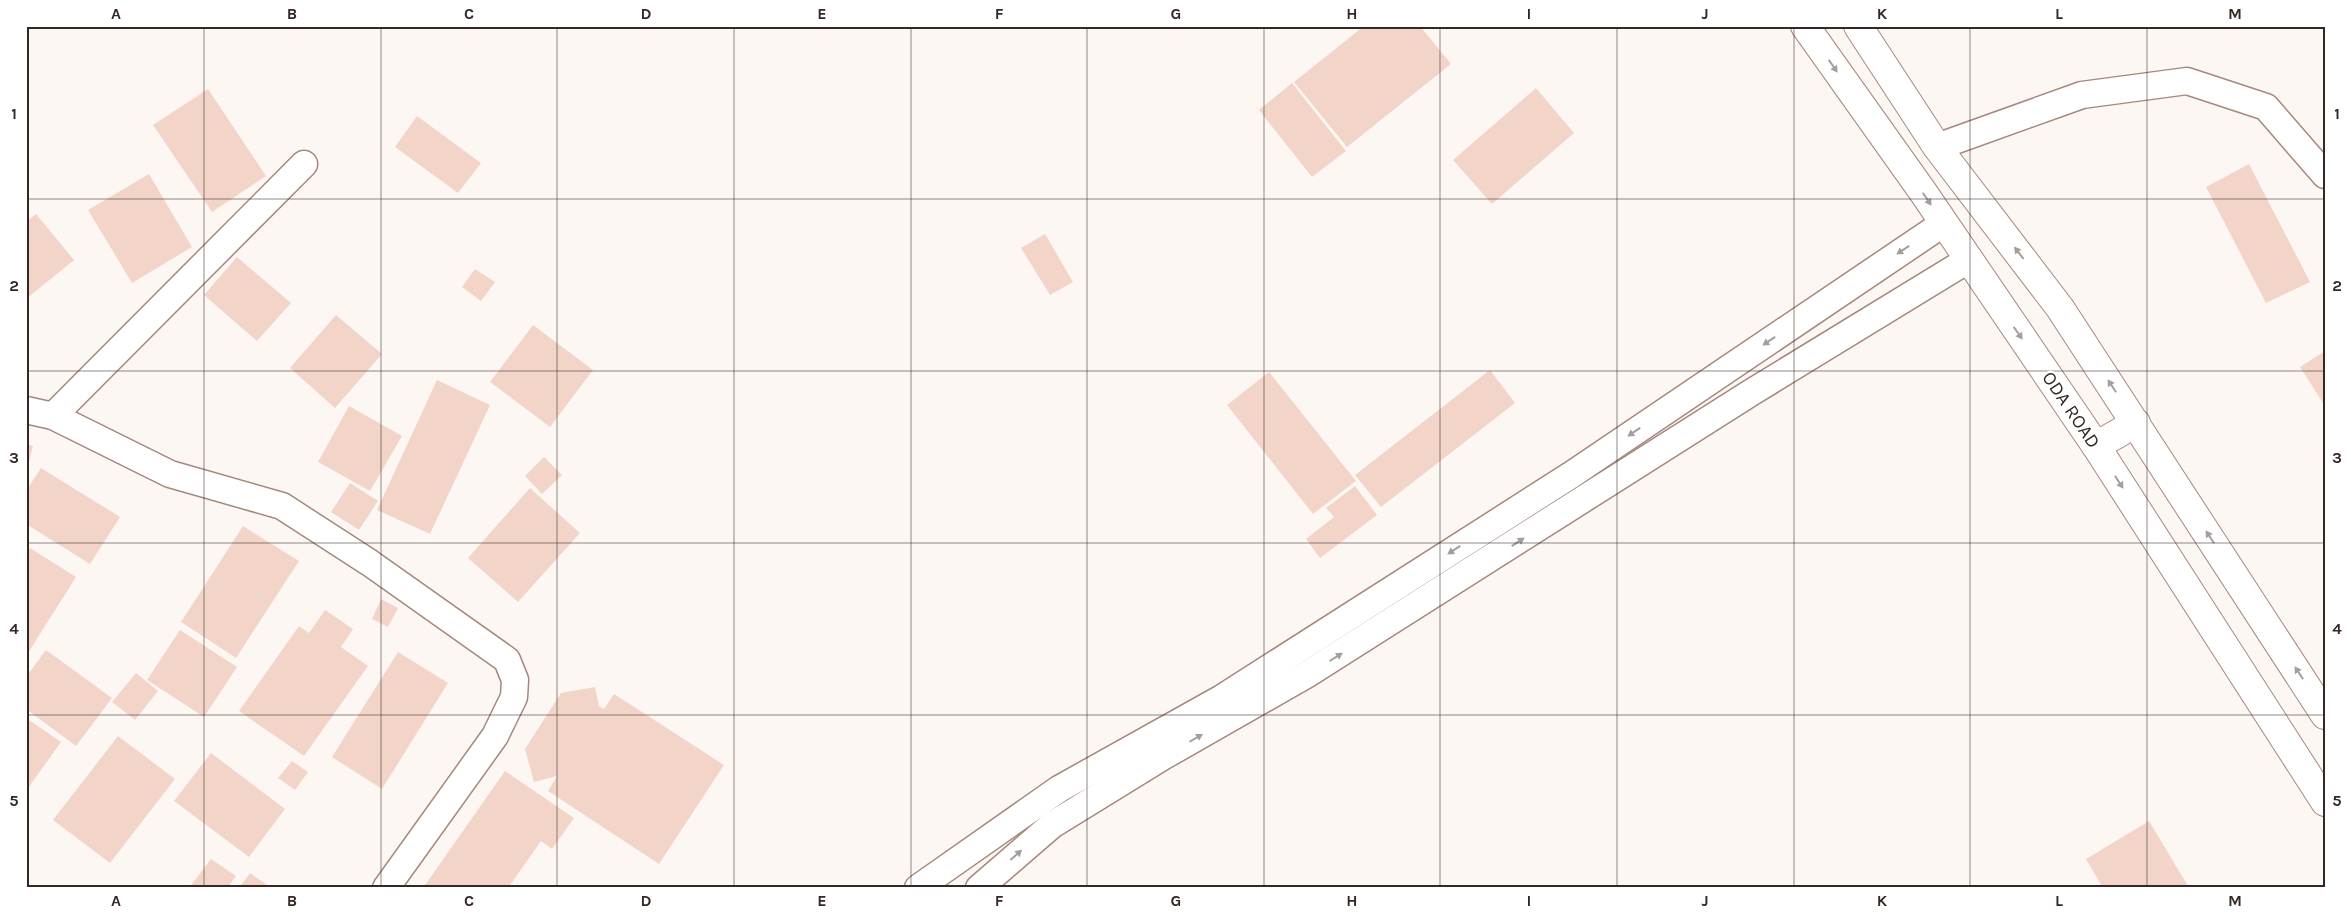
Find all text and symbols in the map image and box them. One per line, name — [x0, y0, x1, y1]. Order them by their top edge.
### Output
text: A — [111, 4, 121, 23]
text: B — [287, 4, 297, 23]
text: C — [464, 4, 474, 23]
text: D — [641, 4, 652, 23]
text: E — [817, 4, 827, 23]
text: F — [995, 4, 1004, 23]
text: G — [1171, 4, 1181, 23]
text: H — [1346, 4, 1358, 23]
text: I — [1527, 4, 1531, 23]
text: J — [1701, 4, 1709, 23]
text: K — [1877, 4, 1888, 23]
text: L — [2055, 4, 2063, 23]
text: M — [2228, 4, 2242, 23]
one-way arrow — [1828, 59, 1838, 73]
text: 1 — [11, 104, 17, 123]
text: 1 — [2334, 104, 2340, 123]
one-way arrow — [1923, 192, 1932, 205]
one-way arrow — [1897, 245, 1910, 255]
one-way arrow — [2013, 247, 2024, 260]
text: 2 — [9, 276, 19, 295]
text: 2 — [2332, 276, 2342, 295]
one-way arrow — [2013, 326, 2023, 340]
one-way arrow — [1762, 336, 1776, 346]
street label: ODA ROAD — [2037, 368, 2105, 452]
one-way arrow — [2107, 380, 2117, 393]
one-way arrow — [1627, 427, 1641, 437]
text: 3 — [9, 448, 19, 467]
text: 3 — [2332, 448, 2342, 467]
one-way arrow — [2114, 476, 2124, 489]
one-way arrow — [2205, 531, 2215, 544]
one-way arrow — [1511, 537, 1525, 547]
one-way arrow — [1448, 545, 1461, 554]
text: 4 — [9, 619, 19, 638]
text: 4 — [2332, 619, 2342, 638]
one-way arrow — [1329, 652, 1343, 661]
one-way arrow — [2294, 667, 2303, 680]
one-way arrow — [1189, 734, 1202, 743]
text: 5 — [9, 791, 19, 810]
text: 5 — [2332, 791, 2342, 810]
one-way arrow — [1009, 849, 1021, 861]
text: A — [111, 891, 121, 910]
text: B — [287, 891, 297, 910]
text: C — [464, 891, 474, 910]
text: D — [641, 891, 652, 910]
text: E — [817, 891, 827, 910]
text: F — [995, 891, 1004, 910]
text: G — [1171, 891, 1181, 910]
text: H — [1346, 891, 1358, 910]
text: I — [1527, 891, 1531, 910]
text: J — [1701, 891, 1709, 910]
text: K — [1877, 891, 1888, 910]
text: L — [2055, 891, 2063, 910]
text: M — [2228, 891, 2242, 910]

